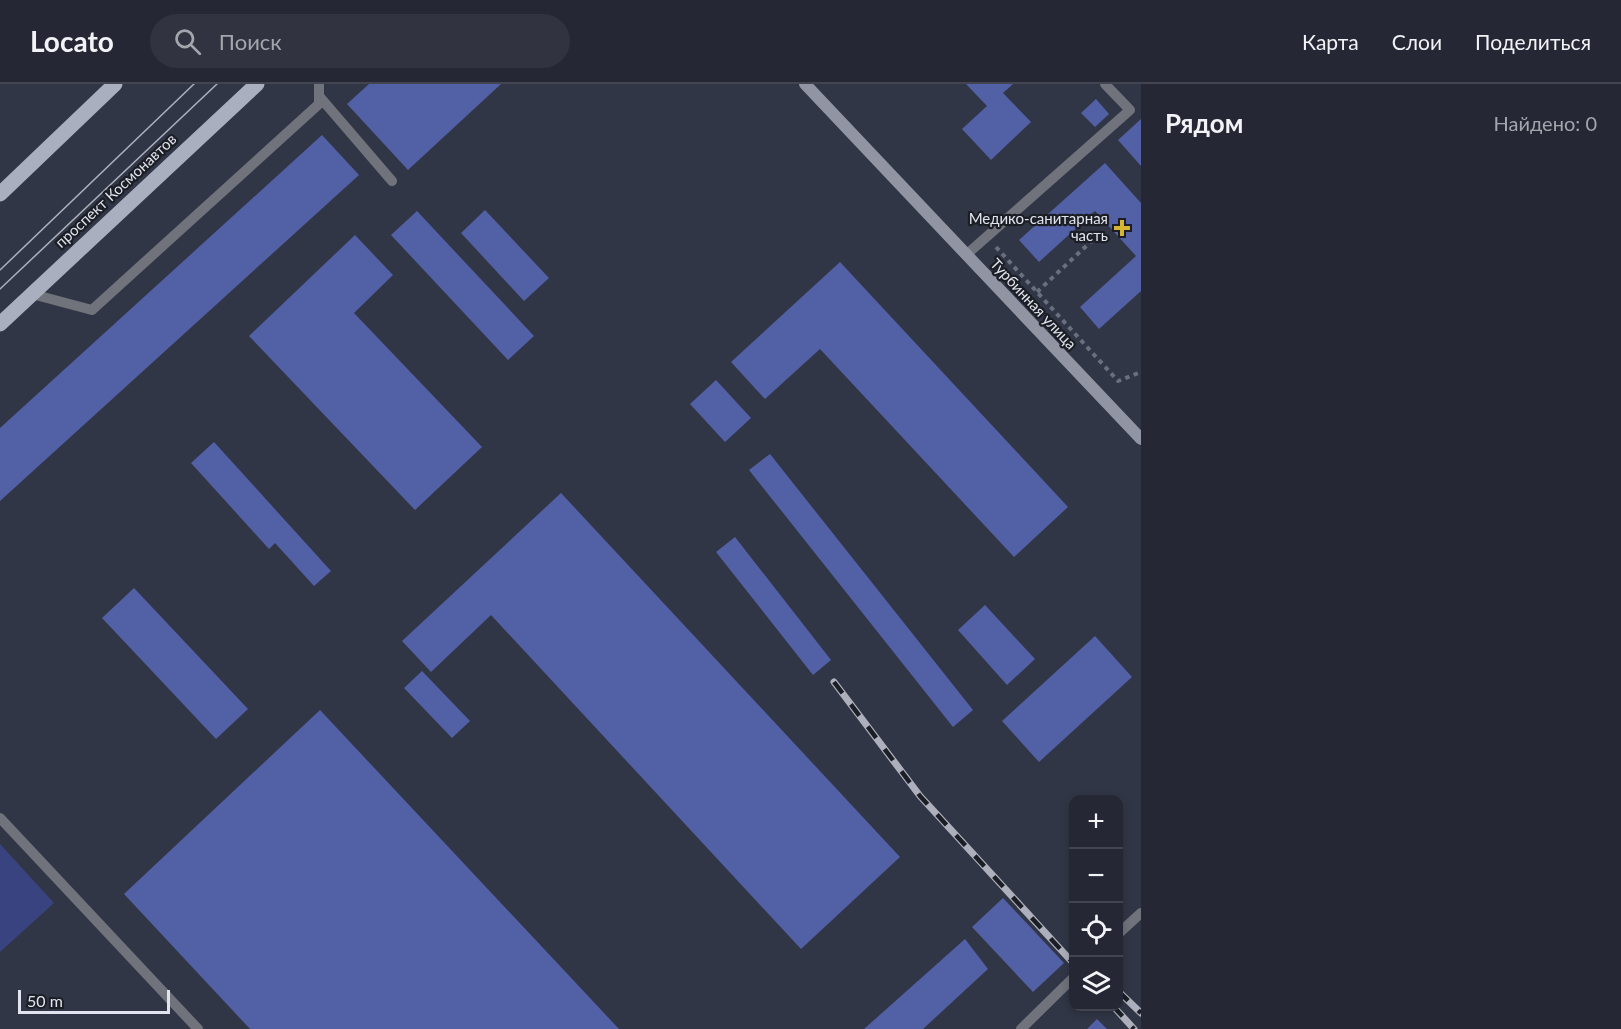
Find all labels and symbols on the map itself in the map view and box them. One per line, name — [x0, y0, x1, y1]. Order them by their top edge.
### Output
street label: проспект Космонавтов — [51, 130, 180, 251]
place label: Медико-санитарная часть — [969, 209, 1108, 244]
marker: Медико-санитарная часть — [1113, 219, 1131, 237]
street label: Турбинная улица — [987, 254, 1080, 352]
scale bar — [18, 987, 170, 1014]

